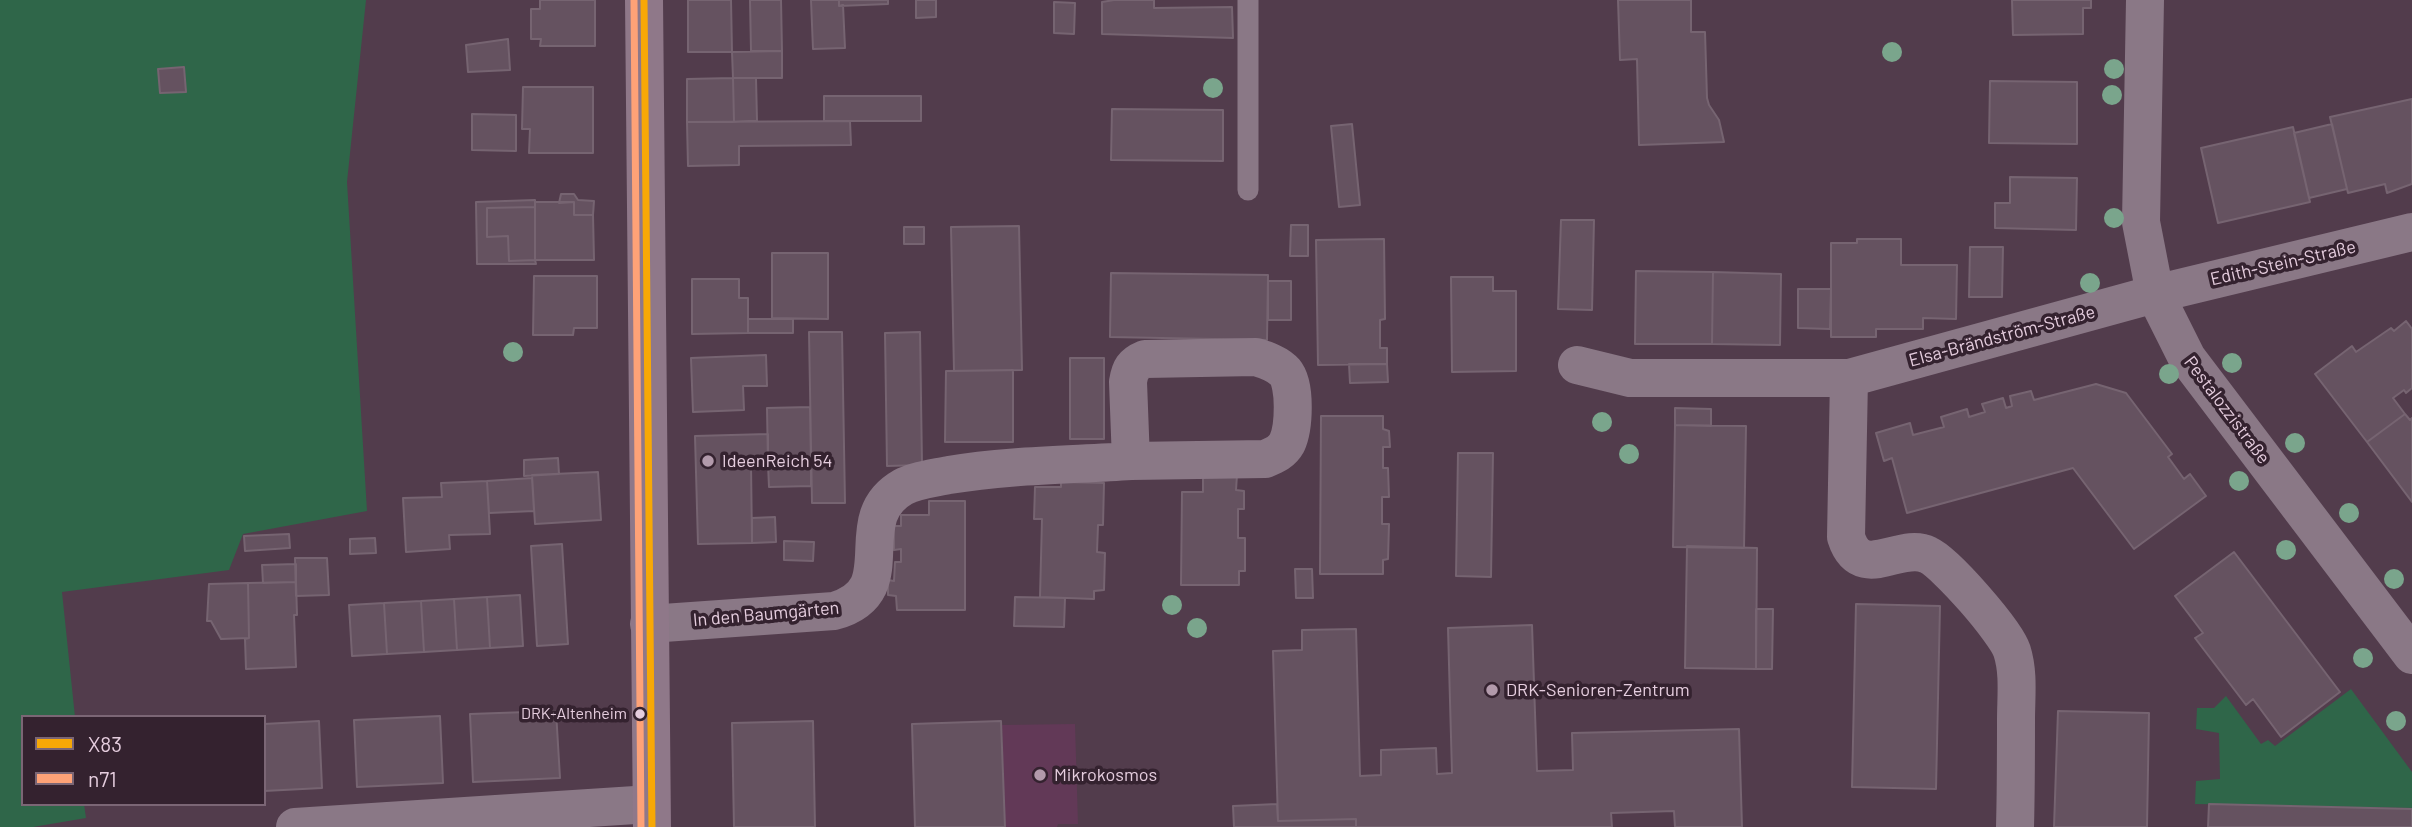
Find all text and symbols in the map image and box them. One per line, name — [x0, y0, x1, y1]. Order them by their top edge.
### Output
street label: Edith-Stein-Straße — [2208, 236, 2358, 290]
street label: Elsa-Brändström-Straße — [1907, 301, 2097, 371]
street label: Pestalozzistraße — [2179, 352, 2275, 468]
place label: IdeenReich 54 — [722, 450, 832, 472]
marker: IdeenReich 54 — [700, 453, 716, 469]
street label: In den Baumgärten — [692, 597, 840, 631]
place label: DRK-Senioren-Zentrum — [1506, 679, 1690, 701]
marker: DRK-Senioren-Zentrum — [1484, 682, 1500, 698]
place label: DRK-Altenheim — [521, 704, 627, 724]
marker: DRK-Altenheim — [633, 707, 647, 721]
legend — [21, 715, 266, 806]
text: X83 — [88, 731, 122, 756]
place label: Mikrokosmos — [1054, 764, 1157, 786]
text: n71 — [88, 766, 117, 791]
marker: Mikrokosmos — [1032, 767, 1048, 783]

